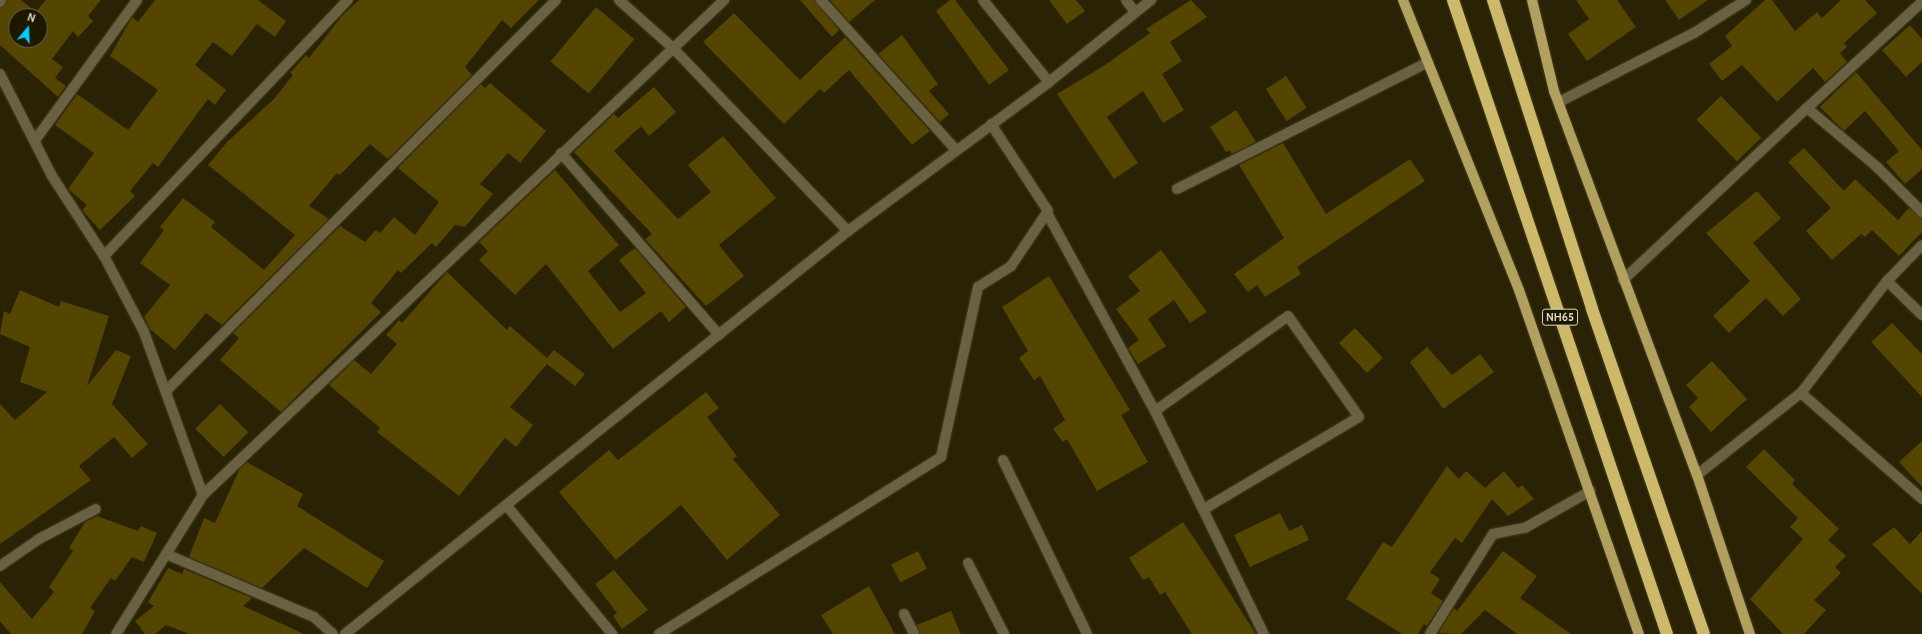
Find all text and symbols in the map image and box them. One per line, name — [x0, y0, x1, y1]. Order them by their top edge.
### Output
north arrow — [8, 8, 48, 48]
text: N — [26, 10, 38, 25]
road number: NH65 — [1542, 308, 1578, 326]

